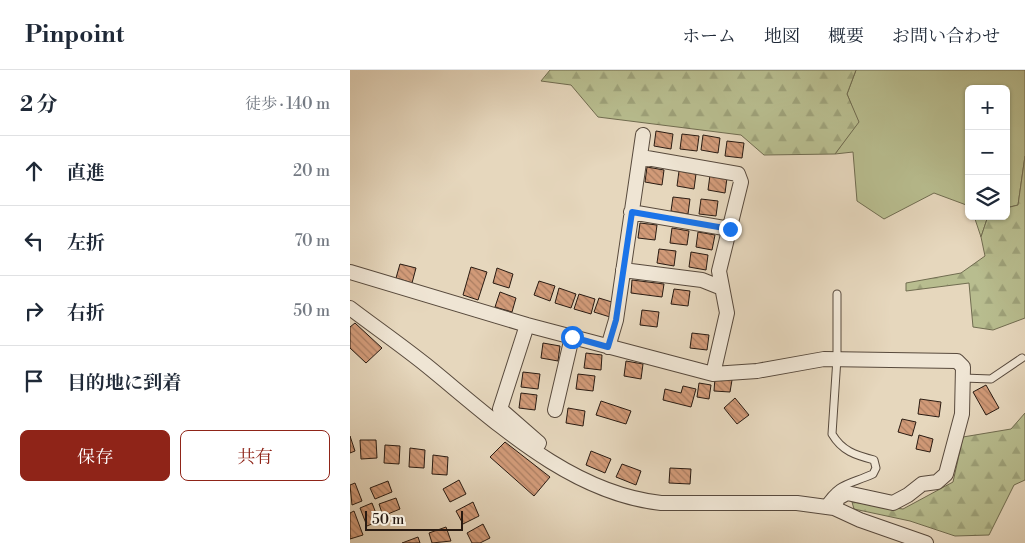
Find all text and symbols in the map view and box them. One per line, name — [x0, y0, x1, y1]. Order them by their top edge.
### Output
text: Pinpoint — [25, 20, 124, 50]
text: ホーム — [682, 25, 736, 48]
text: 地図 — [764, 25, 800, 48]
text: 概要 — [828, 25, 864, 48]
text: お問い合わせ — [892, 25, 1000, 48]
map controls — [965, 85, 1010, 220]
button: + — [965, 85, 1010, 130]
text: 2 分 — [20, 92, 58, 118]
text: 徒歩 · 140 m — [245, 94, 330, 114]
button: − — [965, 130, 1010, 175]
icon: ahead — [20, 157, 48, 185]
text: 直進 — [67, 161, 105, 185]
text: 20 m — [293, 161, 330, 181]
button: layers — [965, 175, 1010, 220]
route end — [719, 218, 742, 241]
icon: left — [20, 227, 48, 255]
text: 左折 — [67, 231, 105, 255]
text: 70 m — [294, 231, 330, 251]
icon: right — [20, 297, 48, 325]
text: 右折 — [67, 301, 105, 325]
text: 50 m — [293, 301, 330, 321]
route start — [561, 326, 584, 349]
icon: arrive — [20, 367, 48, 395]
text: 目的地に到着 — [67, 371, 181, 395]
button: 保存 — [20, 430, 170, 481]
button: 共有 — [180, 430, 330, 481]
scale bar — [365, 508, 462, 531]
text: 50 m — [372, 511, 404, 529]

